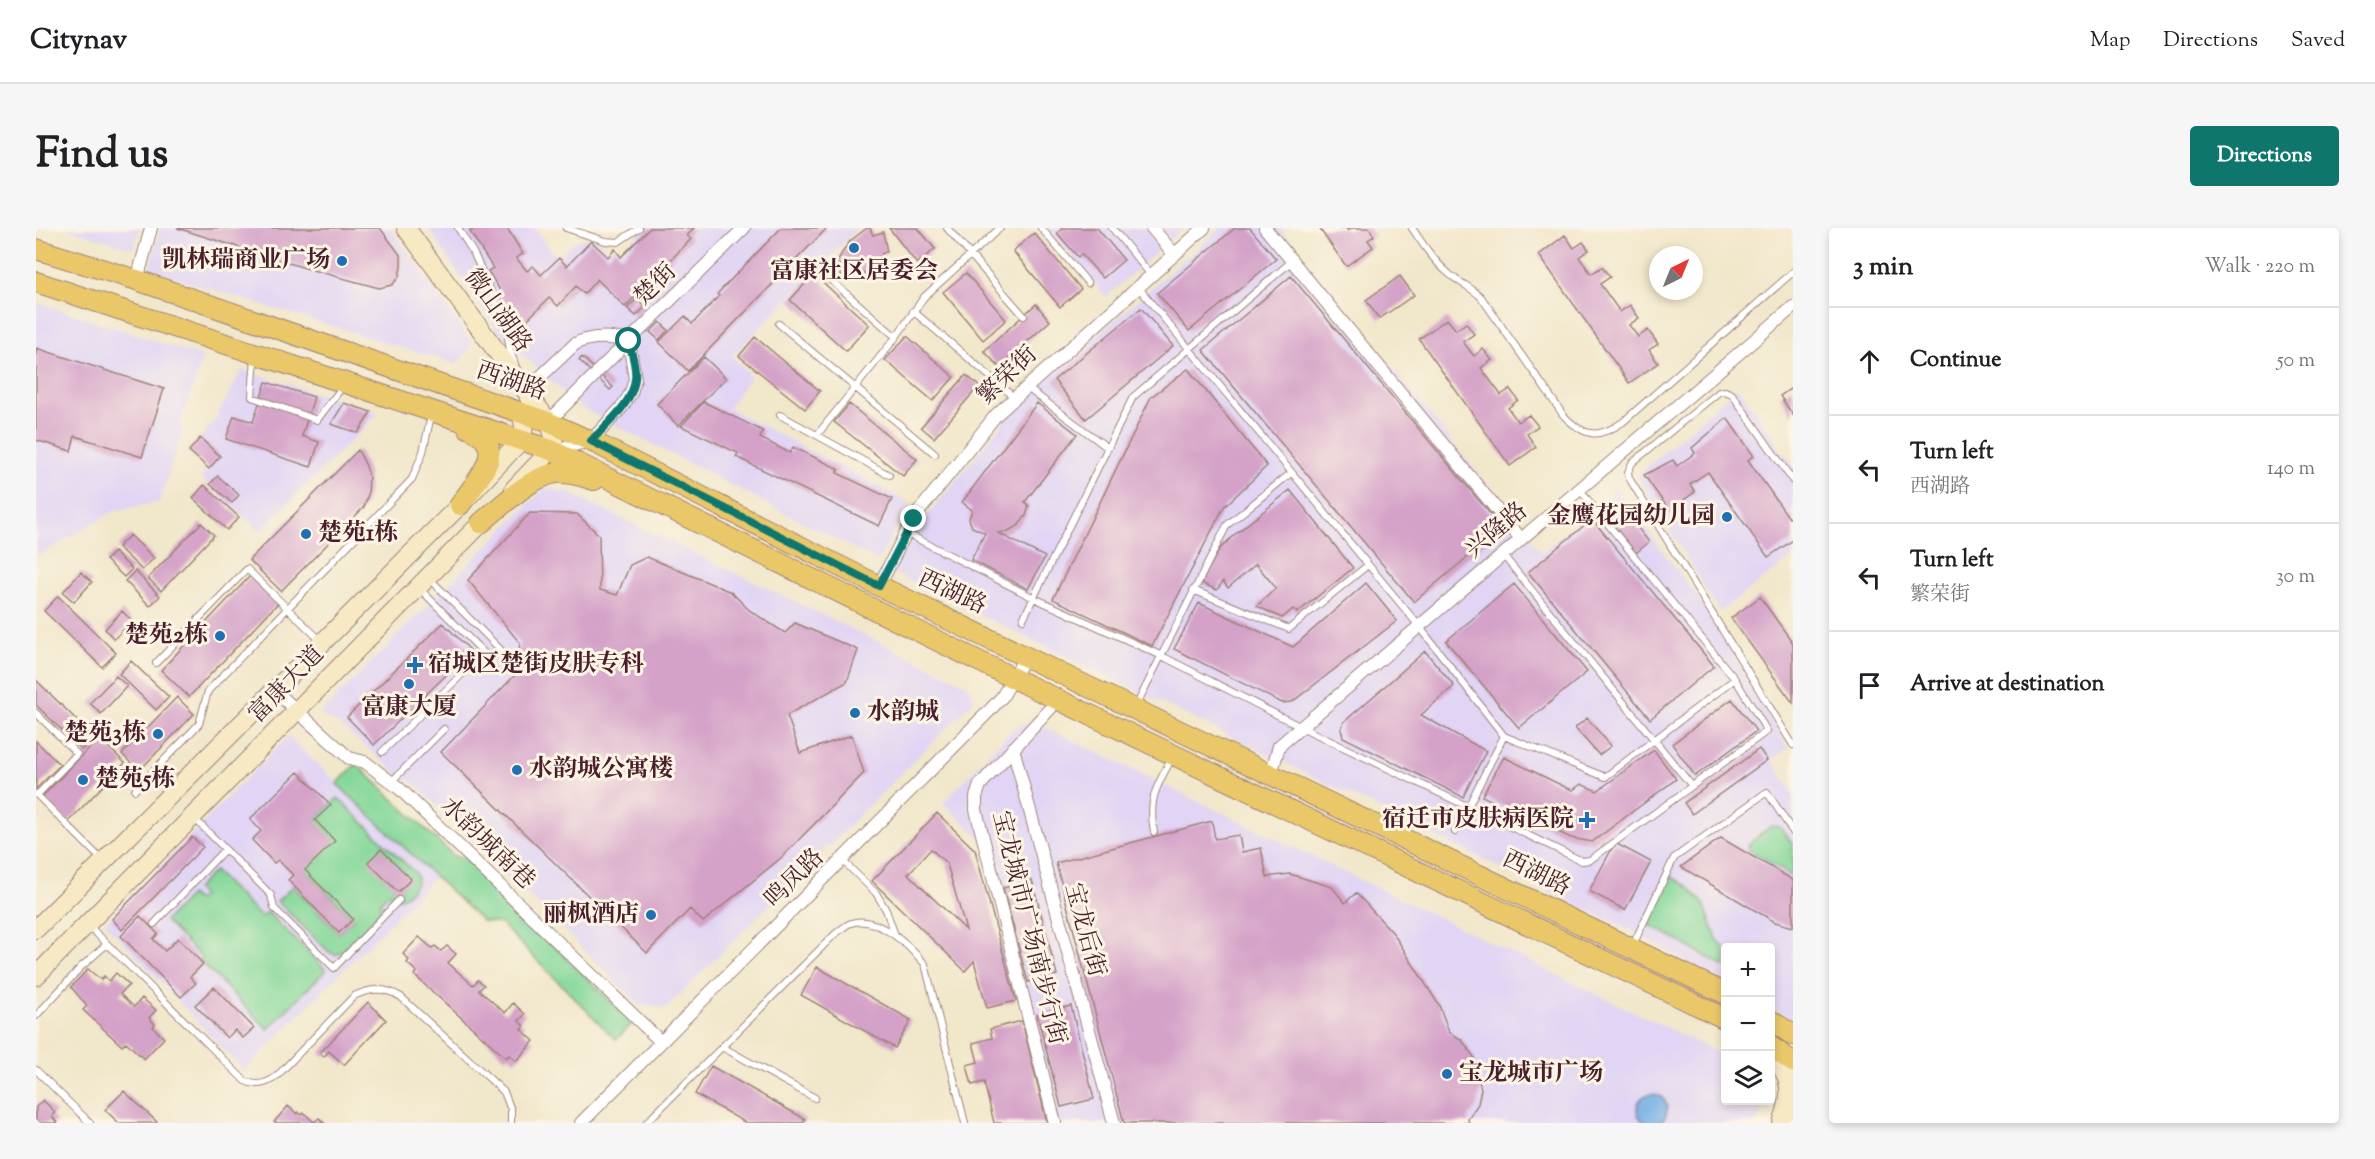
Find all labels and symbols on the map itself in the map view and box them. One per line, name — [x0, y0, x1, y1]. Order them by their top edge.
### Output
marker: 富康社区居委会 — [847, 241, 861, 255]
place label: 凯林瑞商业广场 — [162, 244, 330, 278]
north arrow — [1649, 246, 1703, 300]
marker: 凯林瑞商业广场 — [335, 254, 349, 268]
place label: 富康社区居委会 — [770, 255, 938, 289]
street label: 楚街 — [627, 256, 685, 314]
street label: 微山湖路 — [455, 262, 539, 360]
route start — [615, 327, 641, 353]
street label: 繁荣街 — [970, 339, 1046, 413]
street label: 西湖路 — [471, 354, 551, 410]
street label: 兴隆路 — [1458, 495, 1536, 567]
place label: 金鹰花园幼儿园 — [1547, 500, 1715, 534]
route end — [900, 505, 926, 531]
marker: 金鹰花园幼儿园 — [1720, 510, 1734, 524]
place label: 楚苑1栋 — [318, 517, 398, 551]
marker: 楚苑1栋 — [299, 527, 313, 541]
street label: 西湖路 — [912, 562, 992, 624]
place label: 楚苑2栋 — [125, 619, 208, 653]
marker: 楚苑2栋 — [213, 629, 227, 643]
street label: 富康大道 — [241, 639, 333, 731]
place label: 宿城区楚街皮肤专科 — [428, 648, 644, 682]
marker: 宿城区楚街皮肤专科 — [406, 656, 424, 674]
marker: 富康大厦 — [402, 677, 416, 691]
place label: 富康大厦 — [361, 691, 457, 725]
place label: 水韵城 — [867, 696, 939, 730]
marker: 水韵城 — [848, 706, 862, 720]
place label: 楚苑3栋 — [64, 717, 146, 751]
marker: 楚苑3栋 — [151, 727, 165, 741]
place label: 水韵城公寓楼 — [529, 753, 673, 787]
place label: 楚苑5栋 — [95, 763, 175, 797]
marker: 水韵城公寓楼 — [510, 763, 524, 777]
marker: 楚苑5栋 — [76, 773, 90, 787]
street label: 水韵城南巷 — [432, 790, 542, 898]
place label: 宿迁市皮肤病医院 — [1382, 803, 1574, 837]
street label: 宝龙城市广场南步行街 — [982, 807, 1074, 1049]
marker: 宿迁市皮肤病医院 — [1578, 811, 1596, 829]
street label: 鸣凤路 — [758, 842, 832, 916]
street label: 西湖路 — [1496, 843, 1576, 905]
street label: 宝龙后街 — [1055, 879, 1113, 981]
place label: 丽枫酒店 — [543, 898, 639, 932]
marker: 丽枫酒店 — [644, 908, 658, 922]
place label: 宝龙城市广场 — [1459, 1057, 1603, 1091]
marker: 宝龙城市广场 — [1440, 1067, 1454, 1081]

